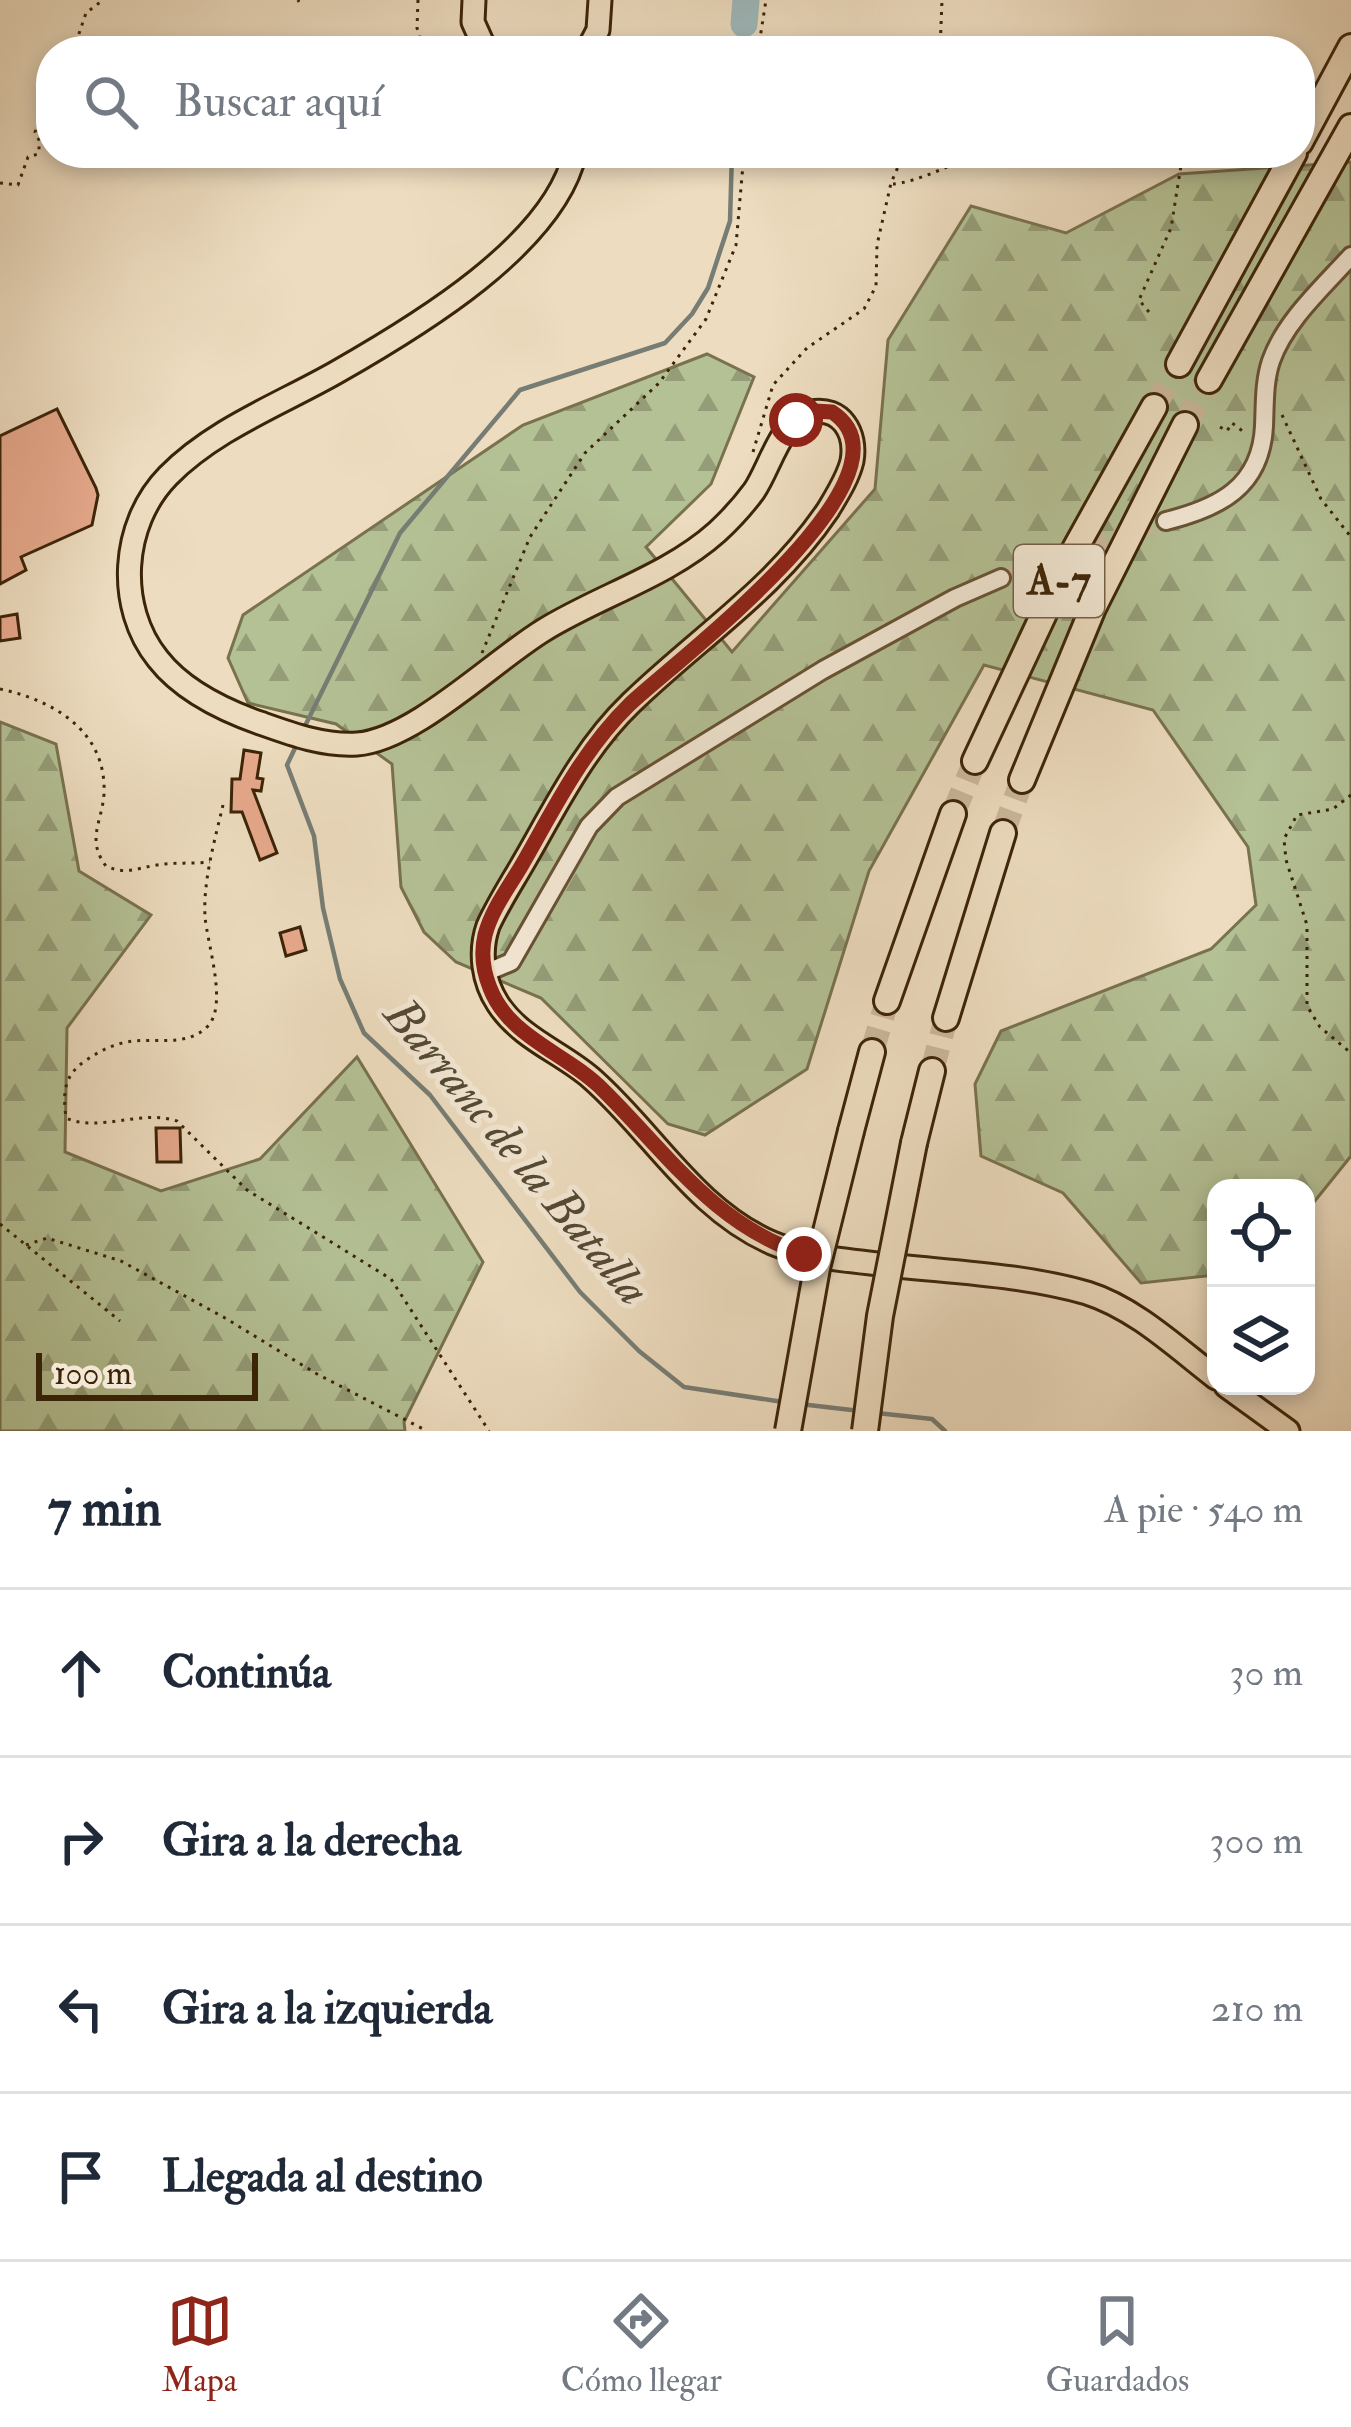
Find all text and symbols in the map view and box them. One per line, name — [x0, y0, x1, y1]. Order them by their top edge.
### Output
search box — [36, 36, 1315, 168]
icon: search — [78, 69, 144, 135]
text: Buscar aquí — [174, 74, 382, 130]
route start — [769, 393, 823, 447]
road number: A-7 — [1014, 545, 1104, 617]
water label: Barranc de la Batalla — [370, 984, 663, 1318]
map controls — [1207, 1179, 1315, 1395]
button: locate — [1207, 1179, 1315, 1287]
route end — [777, 1227, 831, 1281]
button: layers — [1207, 1287, 1315, 1395]
scale bar — [36, 1347, 258, 1400]
text: 100 m — [54, 1353, 132, 1394]
text: 7 min — [48, 1477, 162, 1541]
text: A pie · 540 m — [1104, 1485, 1303, 1534]
icon: ahead — [48, 1640, 114, 1706]
text: Continúa — [162, 1645, 331, 1701]
text: 30 m — [1230, 1648, 1303, 1697]
icon: right — [48, 1808, 114, 1874]
text: Gira a la derecha — [162, 1813, 461, 1869]
text: 300 m — [1210, 1816, 1303, 1865]
icon: left — [48, 1976, 114, 2042]
text: Gira a la izquierda — [162, 1981, 492, 2037]
text: 210 m — [1211, 1984, 1303, 2033]
icon: arrive — [48, 2144, 114, 2210]
text: Llegada al destino — [162, 2149, 483, 2205]
tab: Mapa — [162, 2288, 237, 2401]
tab: Cómo llegar — [561, 2288, 722, 2401]
tab: Guardados — [1045, 2288, 1189, 2401]

